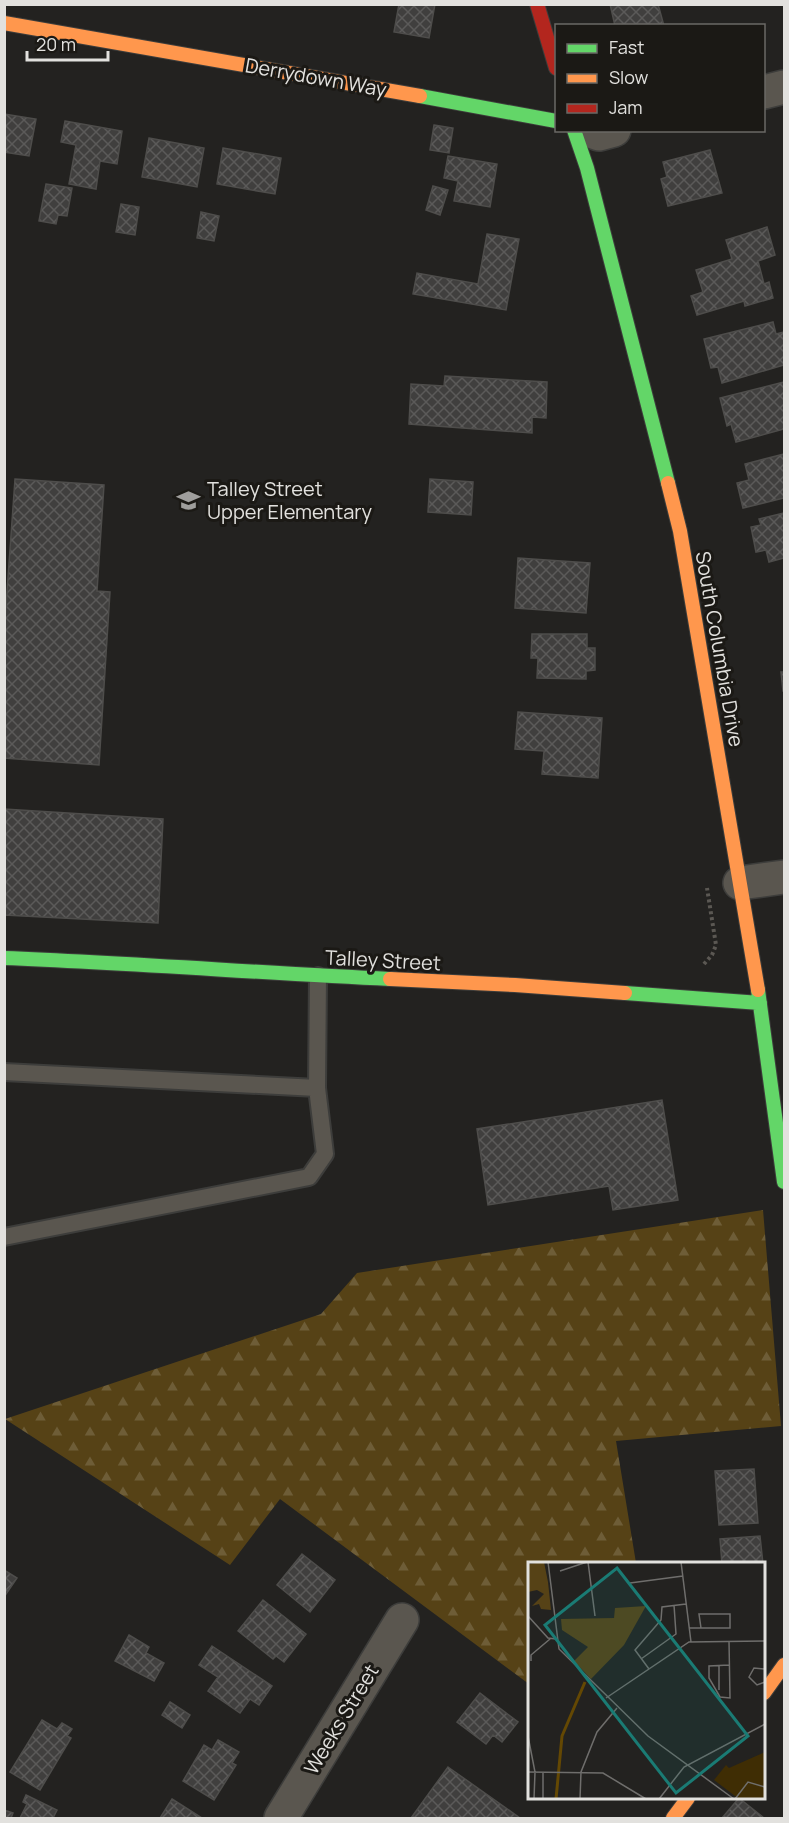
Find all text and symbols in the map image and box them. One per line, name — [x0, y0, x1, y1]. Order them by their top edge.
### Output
scale bar — [27, 24, 108, 62]
legend — [555, 24, 765, 132]
text: 20 m — [36, 32, 76, 56]
text: Fast — [609, 35, 644, 59]
street label: Derrydown Way — [243, 51, 389, 103]
text: Slow — [609, 65, 649, 89]
text: Jam — [609, 95, 643, 119]
place label: Talley Street Upper Elementary — [207, 475, 372, 525]
school or university icon: Talley Street Upper Elementary — [176, 487, 202, 513]
street label: South Columbia Drive — [690, 549, 750, 749]
street label: Talley Street — [324, 943, 442, 977]
inset map — [528, 1562, 765, 1799]
street label: Weeks Street — [298, 1659, 384, 1779]

